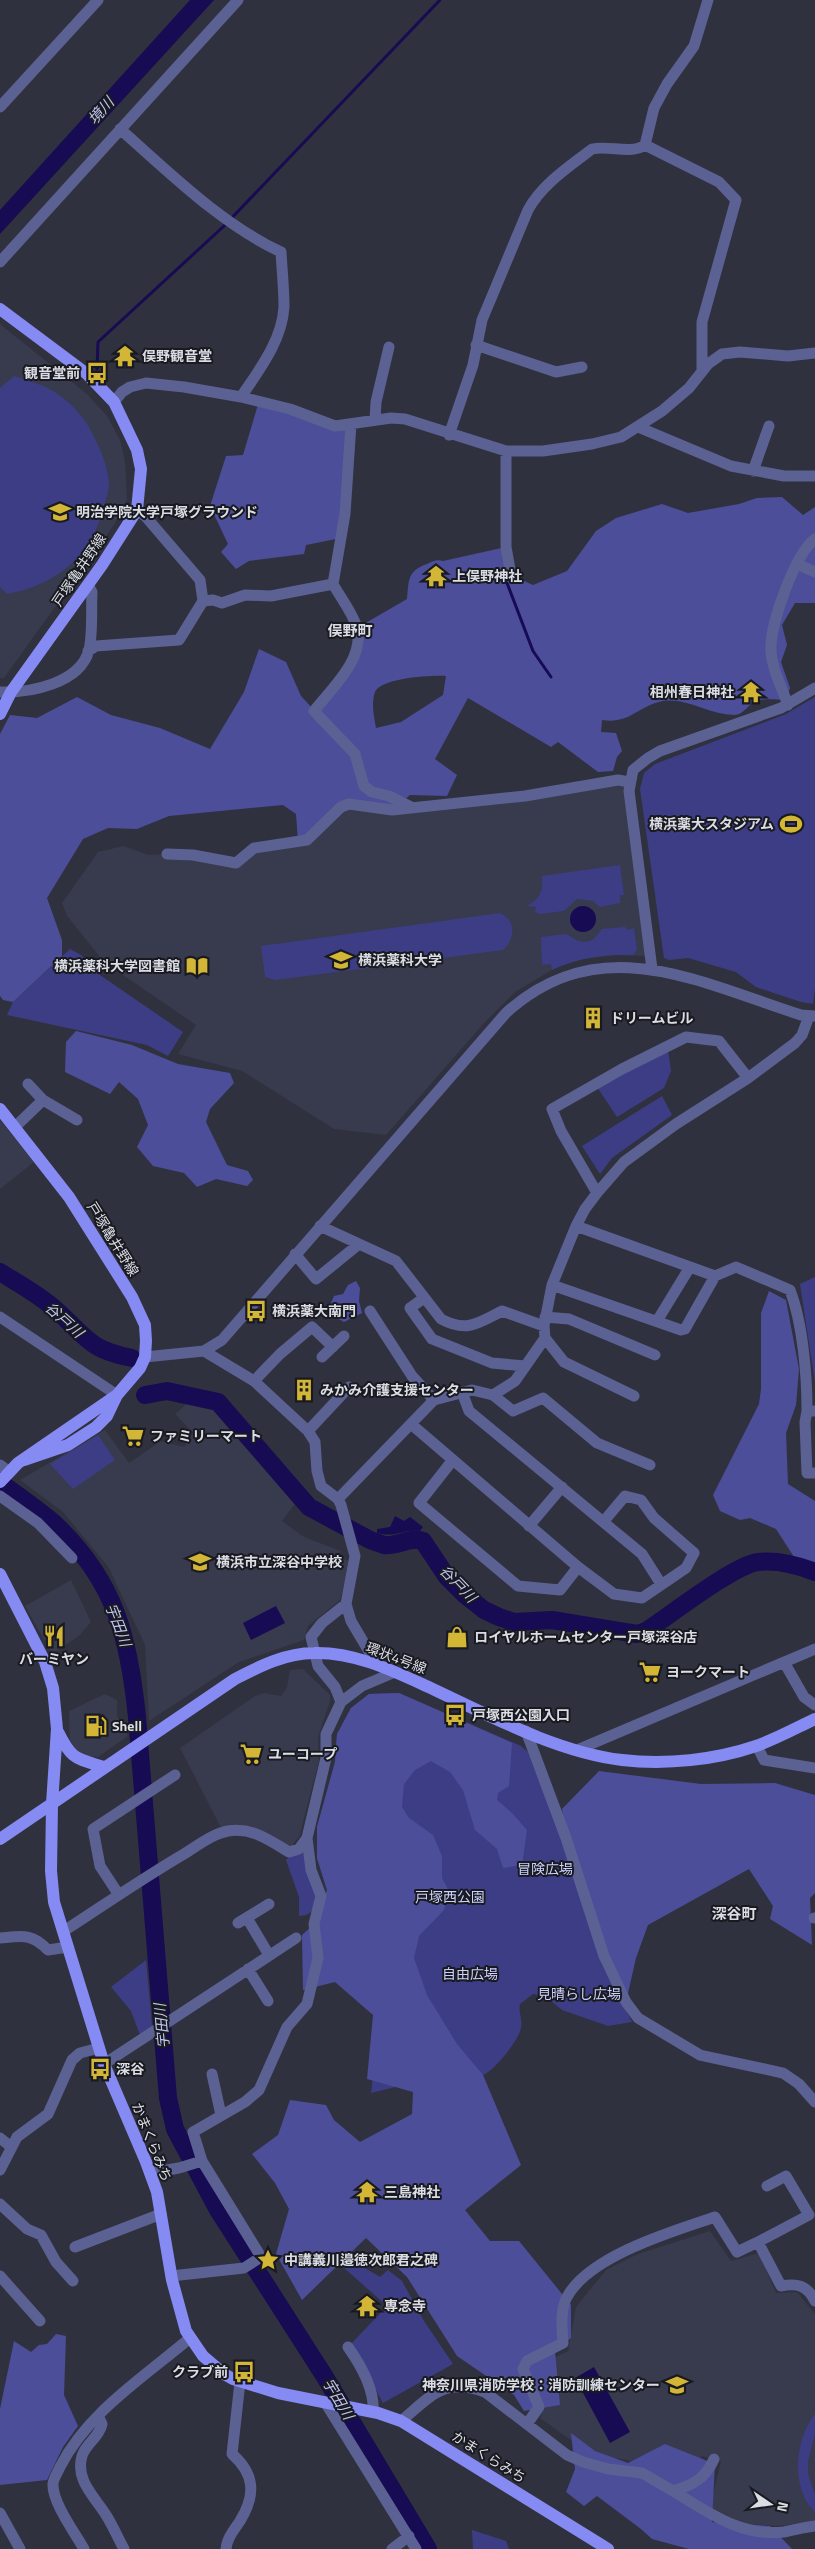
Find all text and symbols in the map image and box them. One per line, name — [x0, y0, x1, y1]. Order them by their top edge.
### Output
water label: 境川 — [82, 90, 121, 130]
temple icon: 俣野観音堂 — [112, 343, 138, 369]
place label: 俣野観音堂 — [142, 345, 212, 366]
bus stop icon: 観音堂前 — [84, 360, 110, 386]
place label: 観音堂前 — [24, 362, 80, 383]
school or university icon: 明治学院大学戸塚グラウンド — [47, 499, 73, 525]
place label: 明治学院大学戸塚グラウンド — [76, 501, 258, 522]
street label: 戸塚亀井野線 — [46, 529, 111, 610]
temple icon: 上俣野神社 — [423, 563, 449, 589]
place label: 上俣野神社 — [452, 565, 522, 586]
district label: 俣野町 — [327, 619, 373, 642]
temple icon: 相州春日神社 — [738, 679, 764, 705]
place label: 相州春日神社 — [650, 681, 734, 702]
sports icon: 横浜薬大スタジアム — [778, 811, 804, 837]
place label: 横浜薬大スタジアム — [649, 813, 774, 834]
school or university icon: 横浜薬科大学 — [328, 947, 354, 973]
place label: 横浜薬科大学 — [358, 949, 442, 970]
library icon: 横浜薬科大学図書館 — [184, 953, 210, 979]
place label: 横浜薬科大学図書館 — [54, 955, 180, 976]
building icon: ドリームビル — [580, 1005, 606, 1031]
place label: ドリームビル — [610, 1007, 694, 1028]
street label: 戸塚亀井野線 — [82, 1198, 145, 1280]
water label: 谷戸川 — [40, 1296, 90, 1345]
bus stop icon: 横浜薬大南門 — [243, 1298, 269, 1324]
place label: 横浜薬大南門 — [272, 1300, 356, 1321]
building icon: みかみ介護支援センター — [291, 1377, 317, 1403]
place label: みかみ介護支援センター — [320, 1379, 474, 1400]
supermarket icon: ファミリーマート — [120, 1423, 146, 1449]
place label: ファミリーマート — [150, 1425, 262, 1446]
school or university icon: 横浜市立深谷中学校 — [187, 1549, 213, 1575]
place label: 横浜市立深谷中学校 — [216, 1551, 342, 1572]
water label: 谷戸川 — [434, 1559, 484, 1609]
water label: 宇田川 — [100, 1600, 138, 1652]
restaurant icon: バーミヤン — [41, 1623, 67, 1649]
shop icon: ロイヤルホームセンター戸塚深谷店 — [444, 1624, 470, 1650]
place label: ロイヤルホームセンター戸塚深谷店 — [474, 1626, 697, 1647]
street label: 環状4号線 — [363, 1636, 430, 1679]
place label: バーミヤン — [19, 1648, 89, 1669]
supermarket icon: ヨークマート — [637, 1659, 663, 1685]
place label: ヨークマート — [666, 1661, 750, 1682]
bus stop icon: 戸塚西公園入口 — [442, 1702, 468, 1728]
place label: 戸塚西公園入口 — [472, 1704, 570, 1725]
fuel station icon: Shell — [83, 1713, 109, 1739]
place label: Shell — [112, 1715, 142, 1736]
supermarket icon: ユーコープ — [238, 1741, 264, 1767]
place label: ユーコープ — [268, 1743, 337, 1764]
park label: 冒険広場 — [517, 1858, 573, 1879]
park label: 戸塚西公園 — [415, 1886, 485, 1907]
district label: 深谷町 — [711, 1902, 757, 1925]
park label: 自由広場 — [442, 1963, 498, 1984]
park label: 見晴らし広場 — [537, 1983, 621, 2004]
water label: 宇田川 — [148, 2001, 175, 2049]
bus stop icon: 深谷 — [87, 2056, 113, 2082]
place label: 深谷 — [116, 2058, 145, 2079]
street label: かまくらみち — [127, 2099, 178, 2185]
temple icon: 三島神社 — [354, 2179, 380, 2205]
place label: 三島神社 — [384, 2181, 440, 2202]
place icon: 中講義川邉徳次郎君之碑 — [255, 2247, 281, 2273]
place label: 中講義川邉徳次郎君之碑 — [284, 2249, 438, 2270]
temple icon: 専念寺 — [354, 2293, 380, 2319]
place label: 専念寺 — [384, 2295, 426, 2316]
bus stop icon: クラブ前 — [231, 2359, 257, 2385]
place label: クラブ前 — [172, 2361, 228, 2382]
school or university icon: 神奈川県消防学校：消防訓練センター — [664, 2372, 690, 2398]
water label: 宇田川 — [317, 2374, 361, 2426]
place label: 神奈川県消防学校：消防訓練センター — [422, 2374, 660, 2395]
street label: かまくらみち — [448, 2425, 530, 2488]
north arrow — [745, 2479, 795, 2529]
text: N — [772, 2500, 794, 2514]

